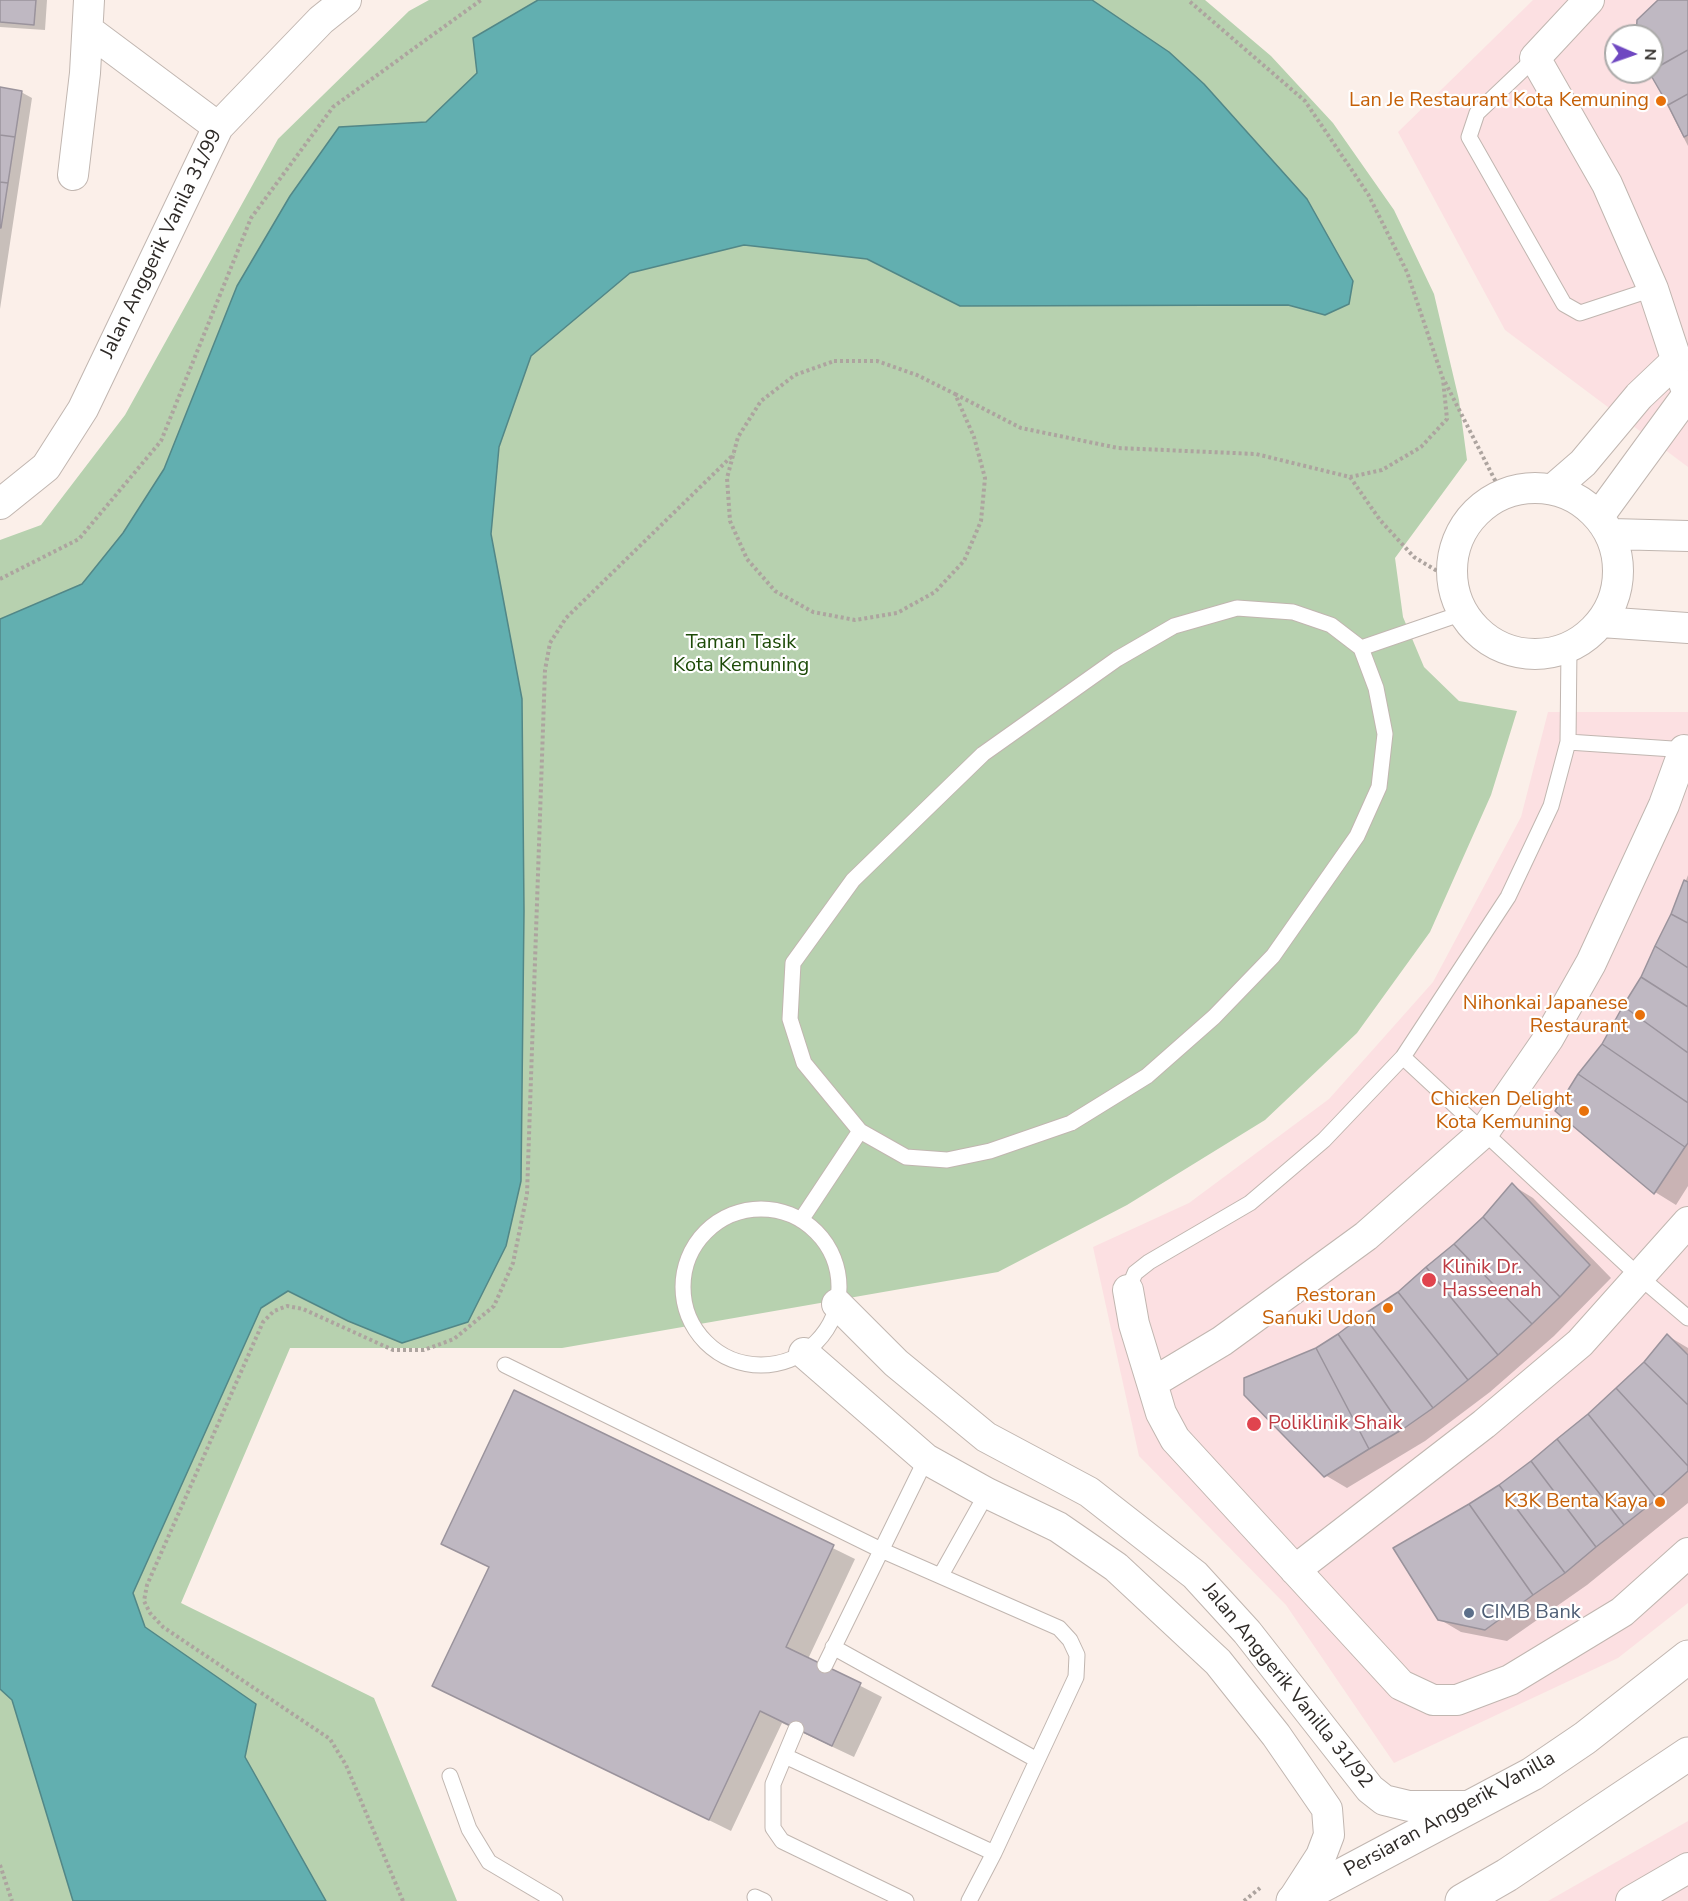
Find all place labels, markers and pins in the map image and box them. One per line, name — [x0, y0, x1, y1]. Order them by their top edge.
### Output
place label: Lan Je Restaurant Kota Kemuning — [1349, 89, 1649, 113]
marker: Lan Je Restaurant Kota Kemuning — [1654, 94, 1668, 108]
place label: Nihonkai Japanese Restaurant — [1463, 992, 1628, 1039]
marker: Nihonkai Japanese Restaurant — [1633, 1008, 1647, 1022]
place label: Chicken Delight Kota Kemuning — [1430, 1088, 1572, 1135]
marker: Chicken Delight Kota Kemuning — [1577, 1104, 1591, 1118]
place label: Klinik Dr. Hasseenah — [1442, 1256, 1542, 1303]
marker: Klinik Dr. Hasseenah — [1420, 1271, 1438, 1289]
place label: Restoran Sanuki Udon — [1262, 1284, 1376, 1331]
marker: Restoran Sanuki Udon — [1381, 1301, 1395, 1315]
place label: Poliklinik Shaik — [1268, 1412, 1402, 1436]
marker: Poliklinik Shaik — [1245, 1415, 1263, 1433]
place label: K3K Benta Kaya — [1504, 1490, 1648, 1514]
marker: K3K Benta Kaya — [1653, 1495, 1667, 1509]
place label: CIMB Bank — [1481, 1601, 1581, 1625]
marker: CIMB Bank — [1462, 1606, 1476, 1620]

